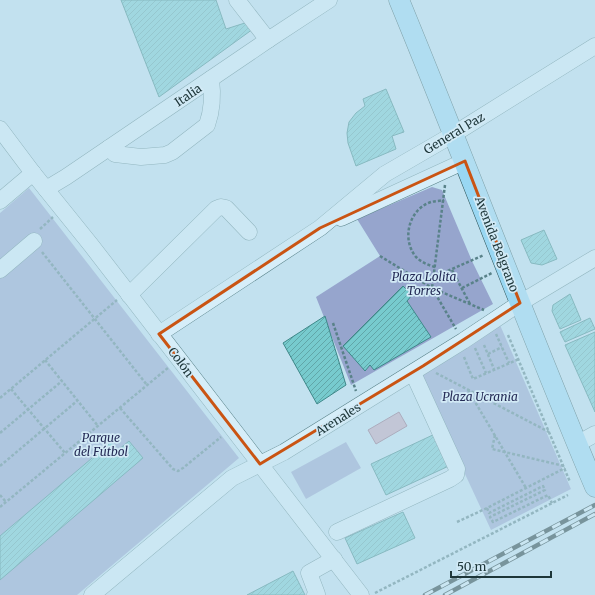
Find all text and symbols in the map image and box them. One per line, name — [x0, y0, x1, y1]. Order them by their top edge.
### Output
street label: Italia — [172, 80, 205, 109]
street label: General Paz — [421, 109, 488, 157]
street label: Avenida Belgrano — [471, 193, 522, 294]
park label: Plaza Lolita Torres — [392, 269, 456, 298]
street label: Colón — [165, 344, 197, 380]
park label: Plaza Ucrania — [442, 389, 518, 404]
street label: Arenales — [312, 399, 363, 439]
park label: Parque del Fútbol — [74, 430, 128, 459]
scale bar — [451, 553, 551, 579]
text: 50 m — [457, 559, 486, 574]

